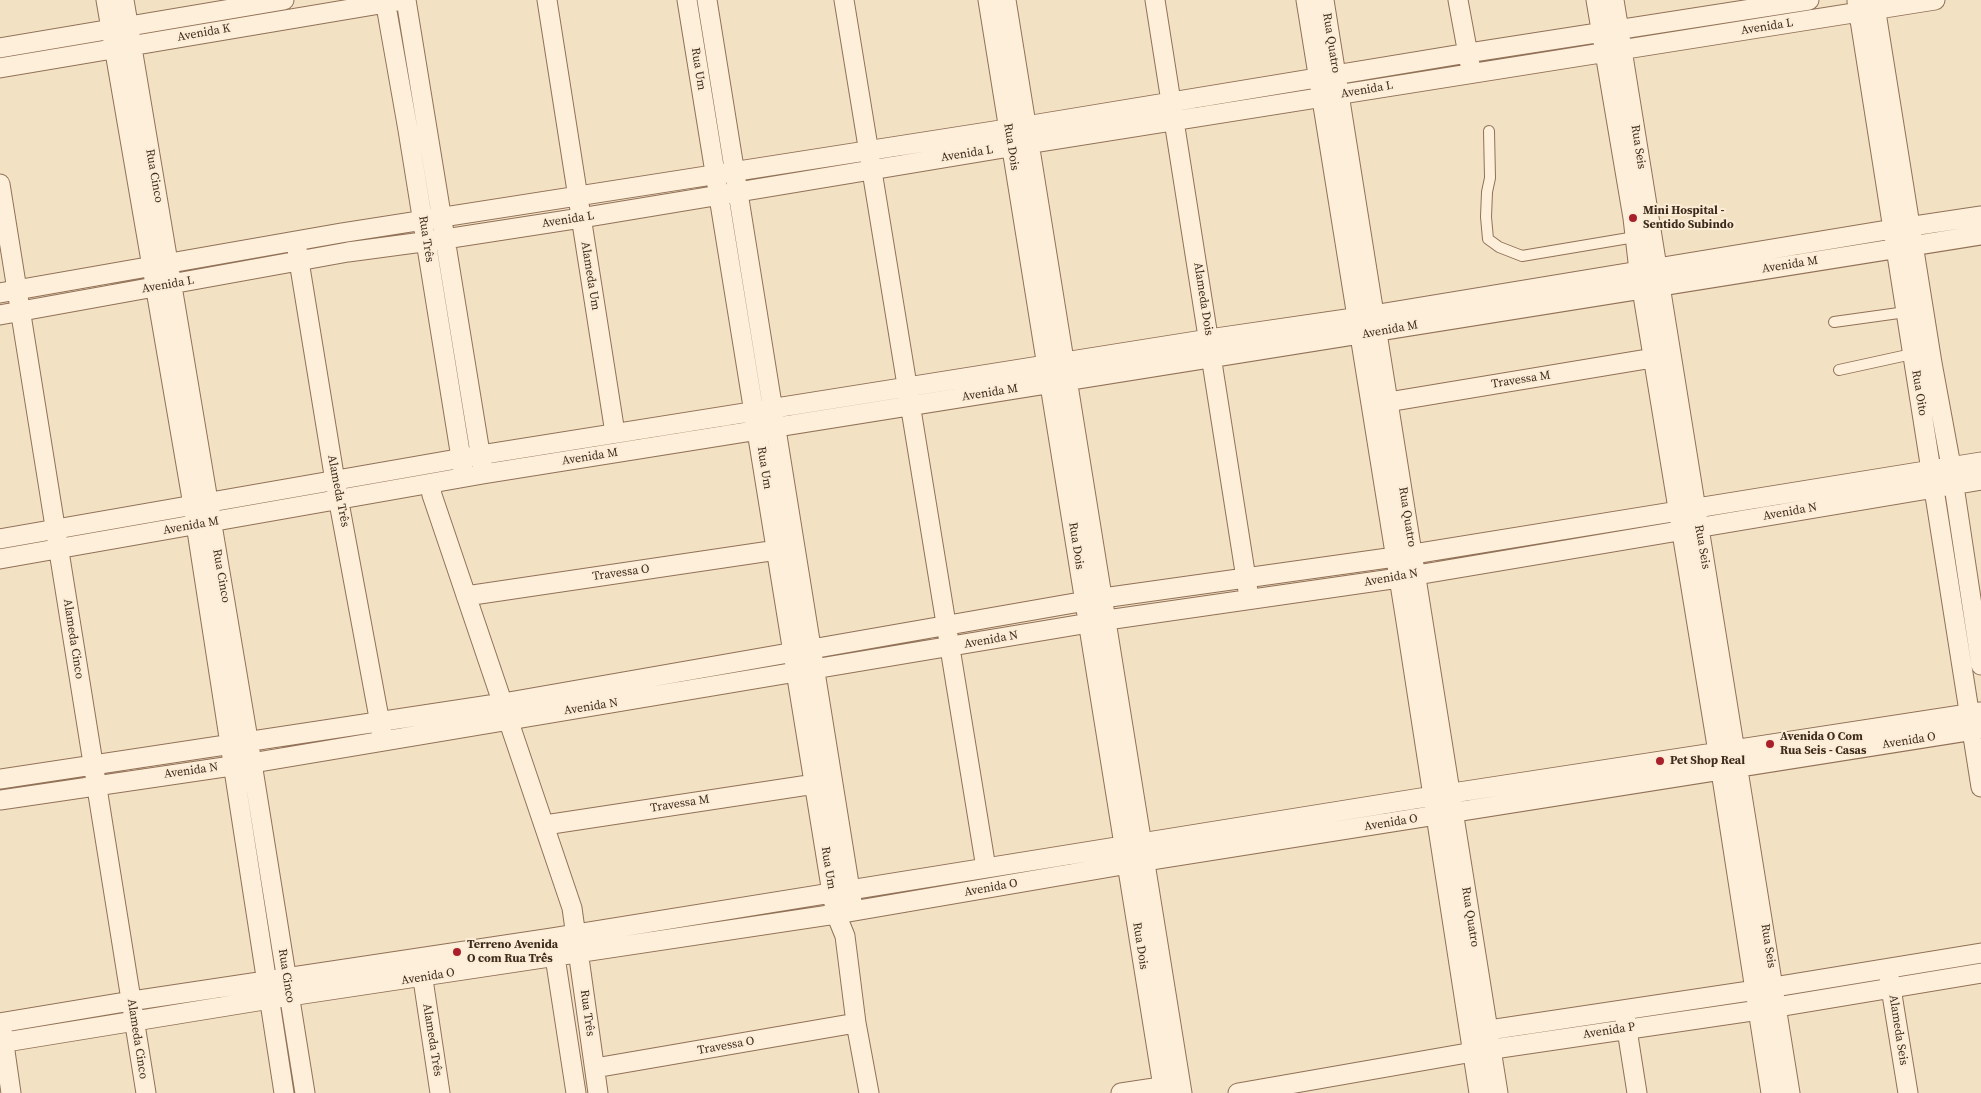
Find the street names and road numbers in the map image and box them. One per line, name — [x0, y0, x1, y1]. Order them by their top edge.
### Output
street label: Rua Quatro — [1319, 12, 1343, 74]
street label: Avenida L — [1740, 16, 1794, 38]
street label: Avenida K — [176, 21, 232, 45]
street label: Rua Um — [688, 47, 708, 91]
street label: Avenida L — [1340, 78, 1394, 102]
street label: Rua Dois — [1000, 122, 1022, 172]
street label: Rua Seis — [1627, 124, 1649, 170]
street label: Avenida L — [940, 143, 994, 165]
street label: Rua Cinco — [142, 148, 166, 204]
street label: Avenida L — [541, 209, 595, 231]
street label: Rua Três — [415, 215, 437, 263]
street label: Alameda Um — [577, 241, 603, 311]
street label: Avenida M — [1761, 253, 1819, 277]
street label: Alameda Dois — [1190, 261, 1216, 337]
street label: Avenida L — [141, 273, 195, 297]
street label: Avenida M — [1361, 318, 1419, 342]
street label: Travessa M — [1490, 368, 1552, 392]
street label: Rua Oito — [1908, 369, 1930, 417]
street label: Avenida M — [961, 381, 1019, 405]
street label: Avenida M — [561, 445, 619, 469]
street label: Rua Um — [754, 446, 774, 490]
street label: Alameda Três — [324, 454, 352, 528]
street label: Rua Quatro — [1395, 486, 1419, 548]
street label: Avenida N — [1762, 500, 1818, 524]
street label: Avenida M — [162, 514, 220, 538]
street label: Rua Dois — [1065, 521, 1087, 571]
street label: Rua Seis — [1691, 524, 1713, 570]
street label: Rua Cinco — [209, 548, 233, 604]
street label: Travessa O — [592, 562, 650, 584]
street label: Avenida N — [1363, 566, 1419, 590]
street label: Alameda Cinco — [60, 598, 86, 680]
street label: Avenida N — [963, 628, 1019, 652]
street label: Avenida N — [563, 696, 619, 718]
street label: Avenida O — [1881, 730, 1937, 752]
street label: Avenida N — [163, 760, 219, 782]
street label: Travessa M — [649, 792, 711, 816]
street label: Avenida O — [1363, 812, 1419, 834]
street label: Rua Um — [818, 846, 838, 890]
street label: Avenida O — [963, 876, 1019, 900]
street label: Rua Quatro — [1458, 886, 1482, 948]
street label: Rua Dois — [1129, 921, 1151, 971]
street label: Rua Seis — [1757, 923, 1779, 969]
street label: Rua Cinco — [275, 948, 297, 1004]
street label: Avenida O — [400, 966, 456, 988]
street label: Rua Três — [577, 989, 597, 1037]
street label: Alameda Seis — [1885, 994, 1911, 1066]
street label: Alameda Cinco — [124, 998, 150, 1080]
street label: Alameda Três — [419, 1003, 445, 1077]
street label: Avenida P — [1582, 1020, 1636, 1042]
street label: Travessa O — [696, 1034, 756, 1058]

